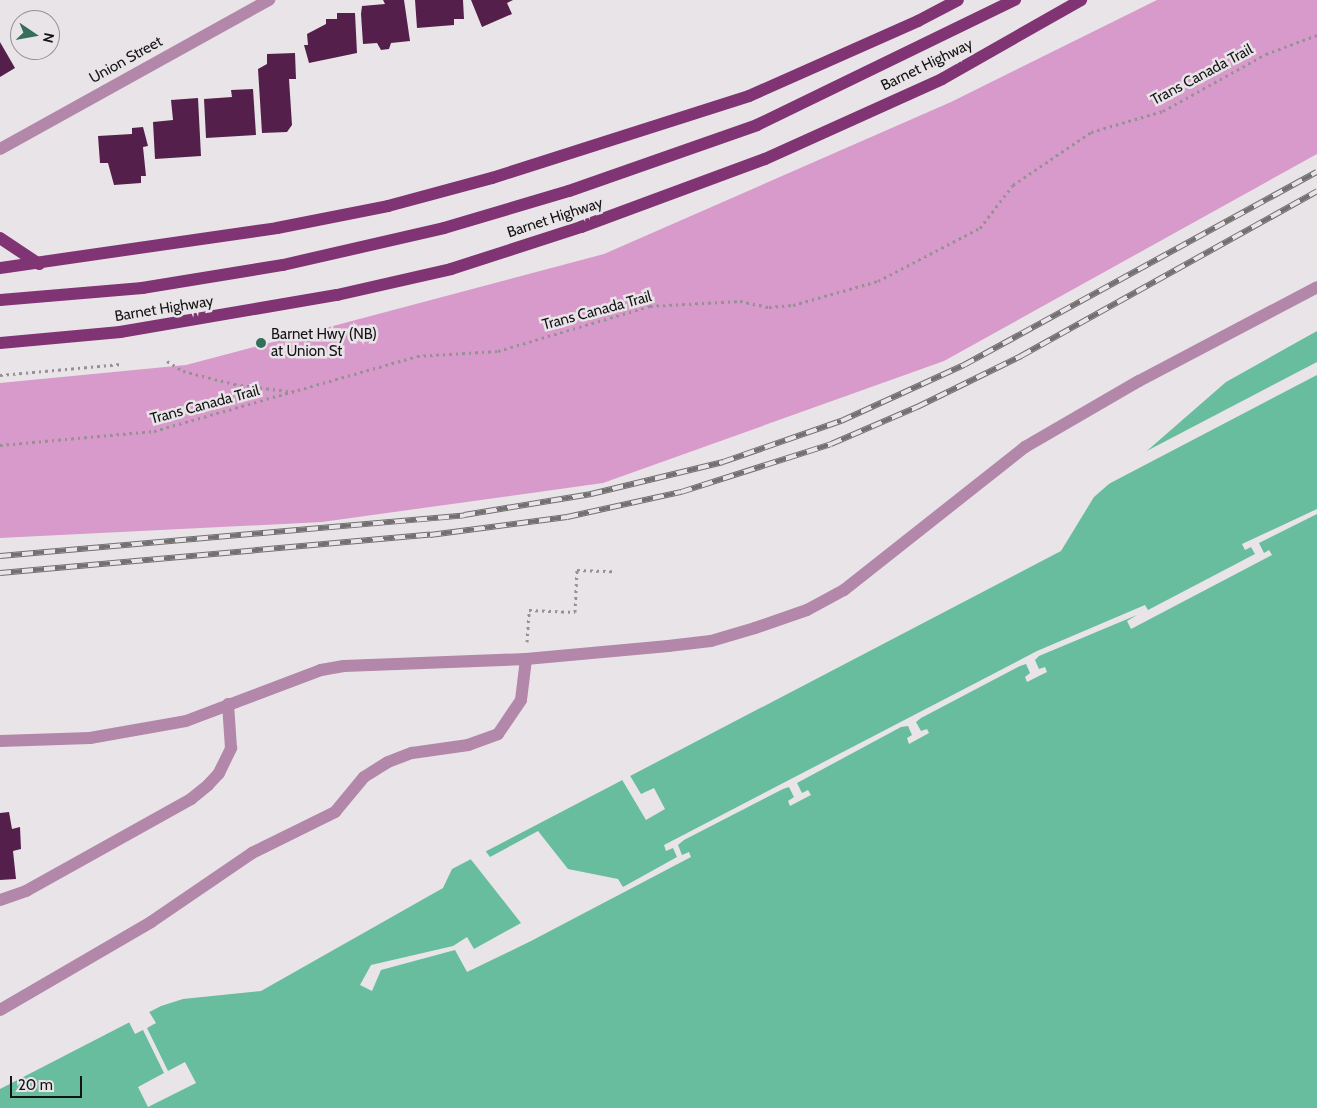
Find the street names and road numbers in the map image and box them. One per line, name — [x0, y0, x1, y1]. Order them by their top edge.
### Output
street label: Union Street — [86, 33, 166, 87]
street label: Barnet Highway — [878, 35, 976, 95]
street label: Trans Canada Trail — [1148, 41, 1256, 109]
street label: Barnet Highway — [505, 194, 605, 242]
street label: Trans Canada Trail — [540, 288, 654, 334]
street label: Barnet Highway — [113, 292, 215, 326]
street label: Trans Canada Trail — [148, 382, 262, 428]

